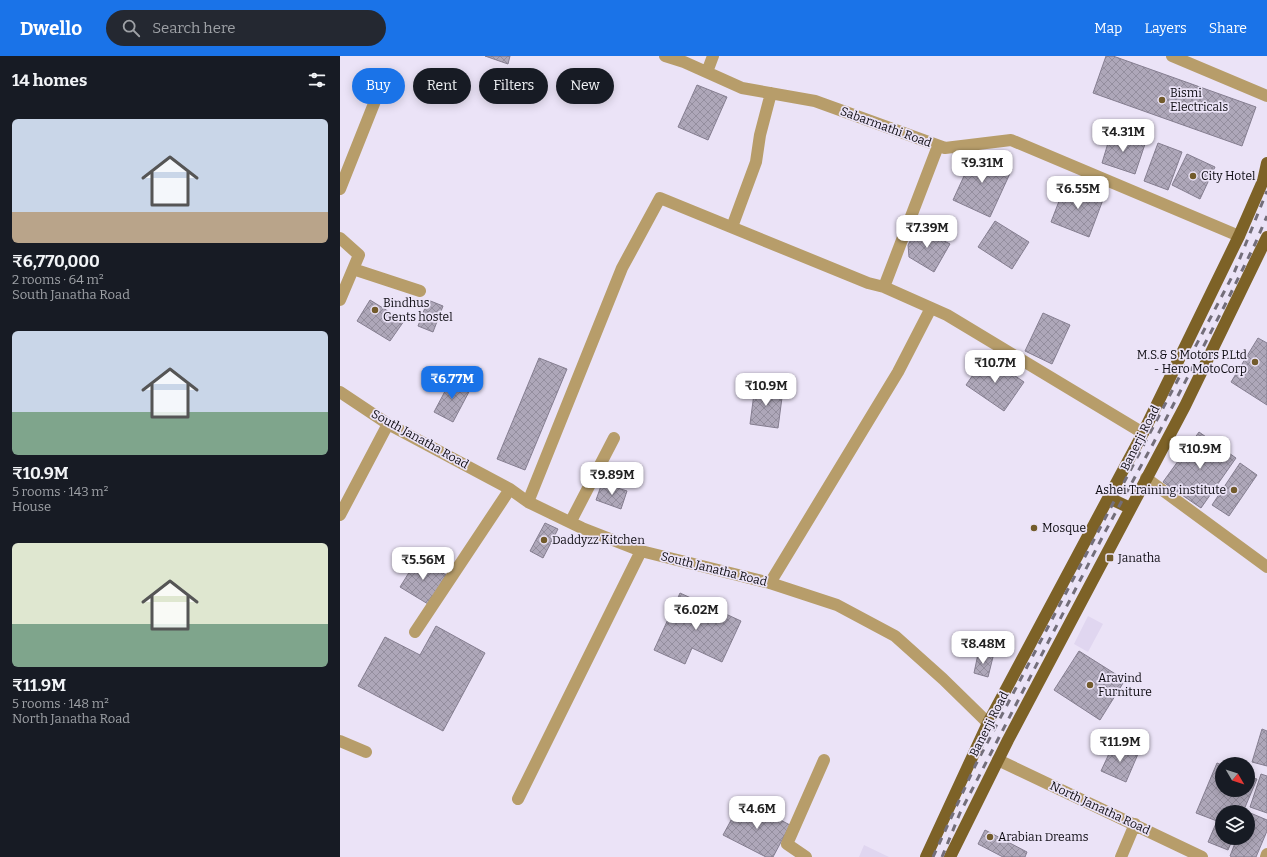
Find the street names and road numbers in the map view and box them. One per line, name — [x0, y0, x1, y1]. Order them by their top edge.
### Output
street label: Sabarmathi Road — [838, 104, 934, 150]
street label: Banerji Road — [1118, 403, 1162, 473]
street label: South Janatha Road — [369, 407, 471, 471]
street label: South Janatha Road — [660, 549, 768, 589]
street label: Banerji Road — [967, 689, 1011, 759]
street label: North Janatha Road — [1048, 779, 1152, 837]

